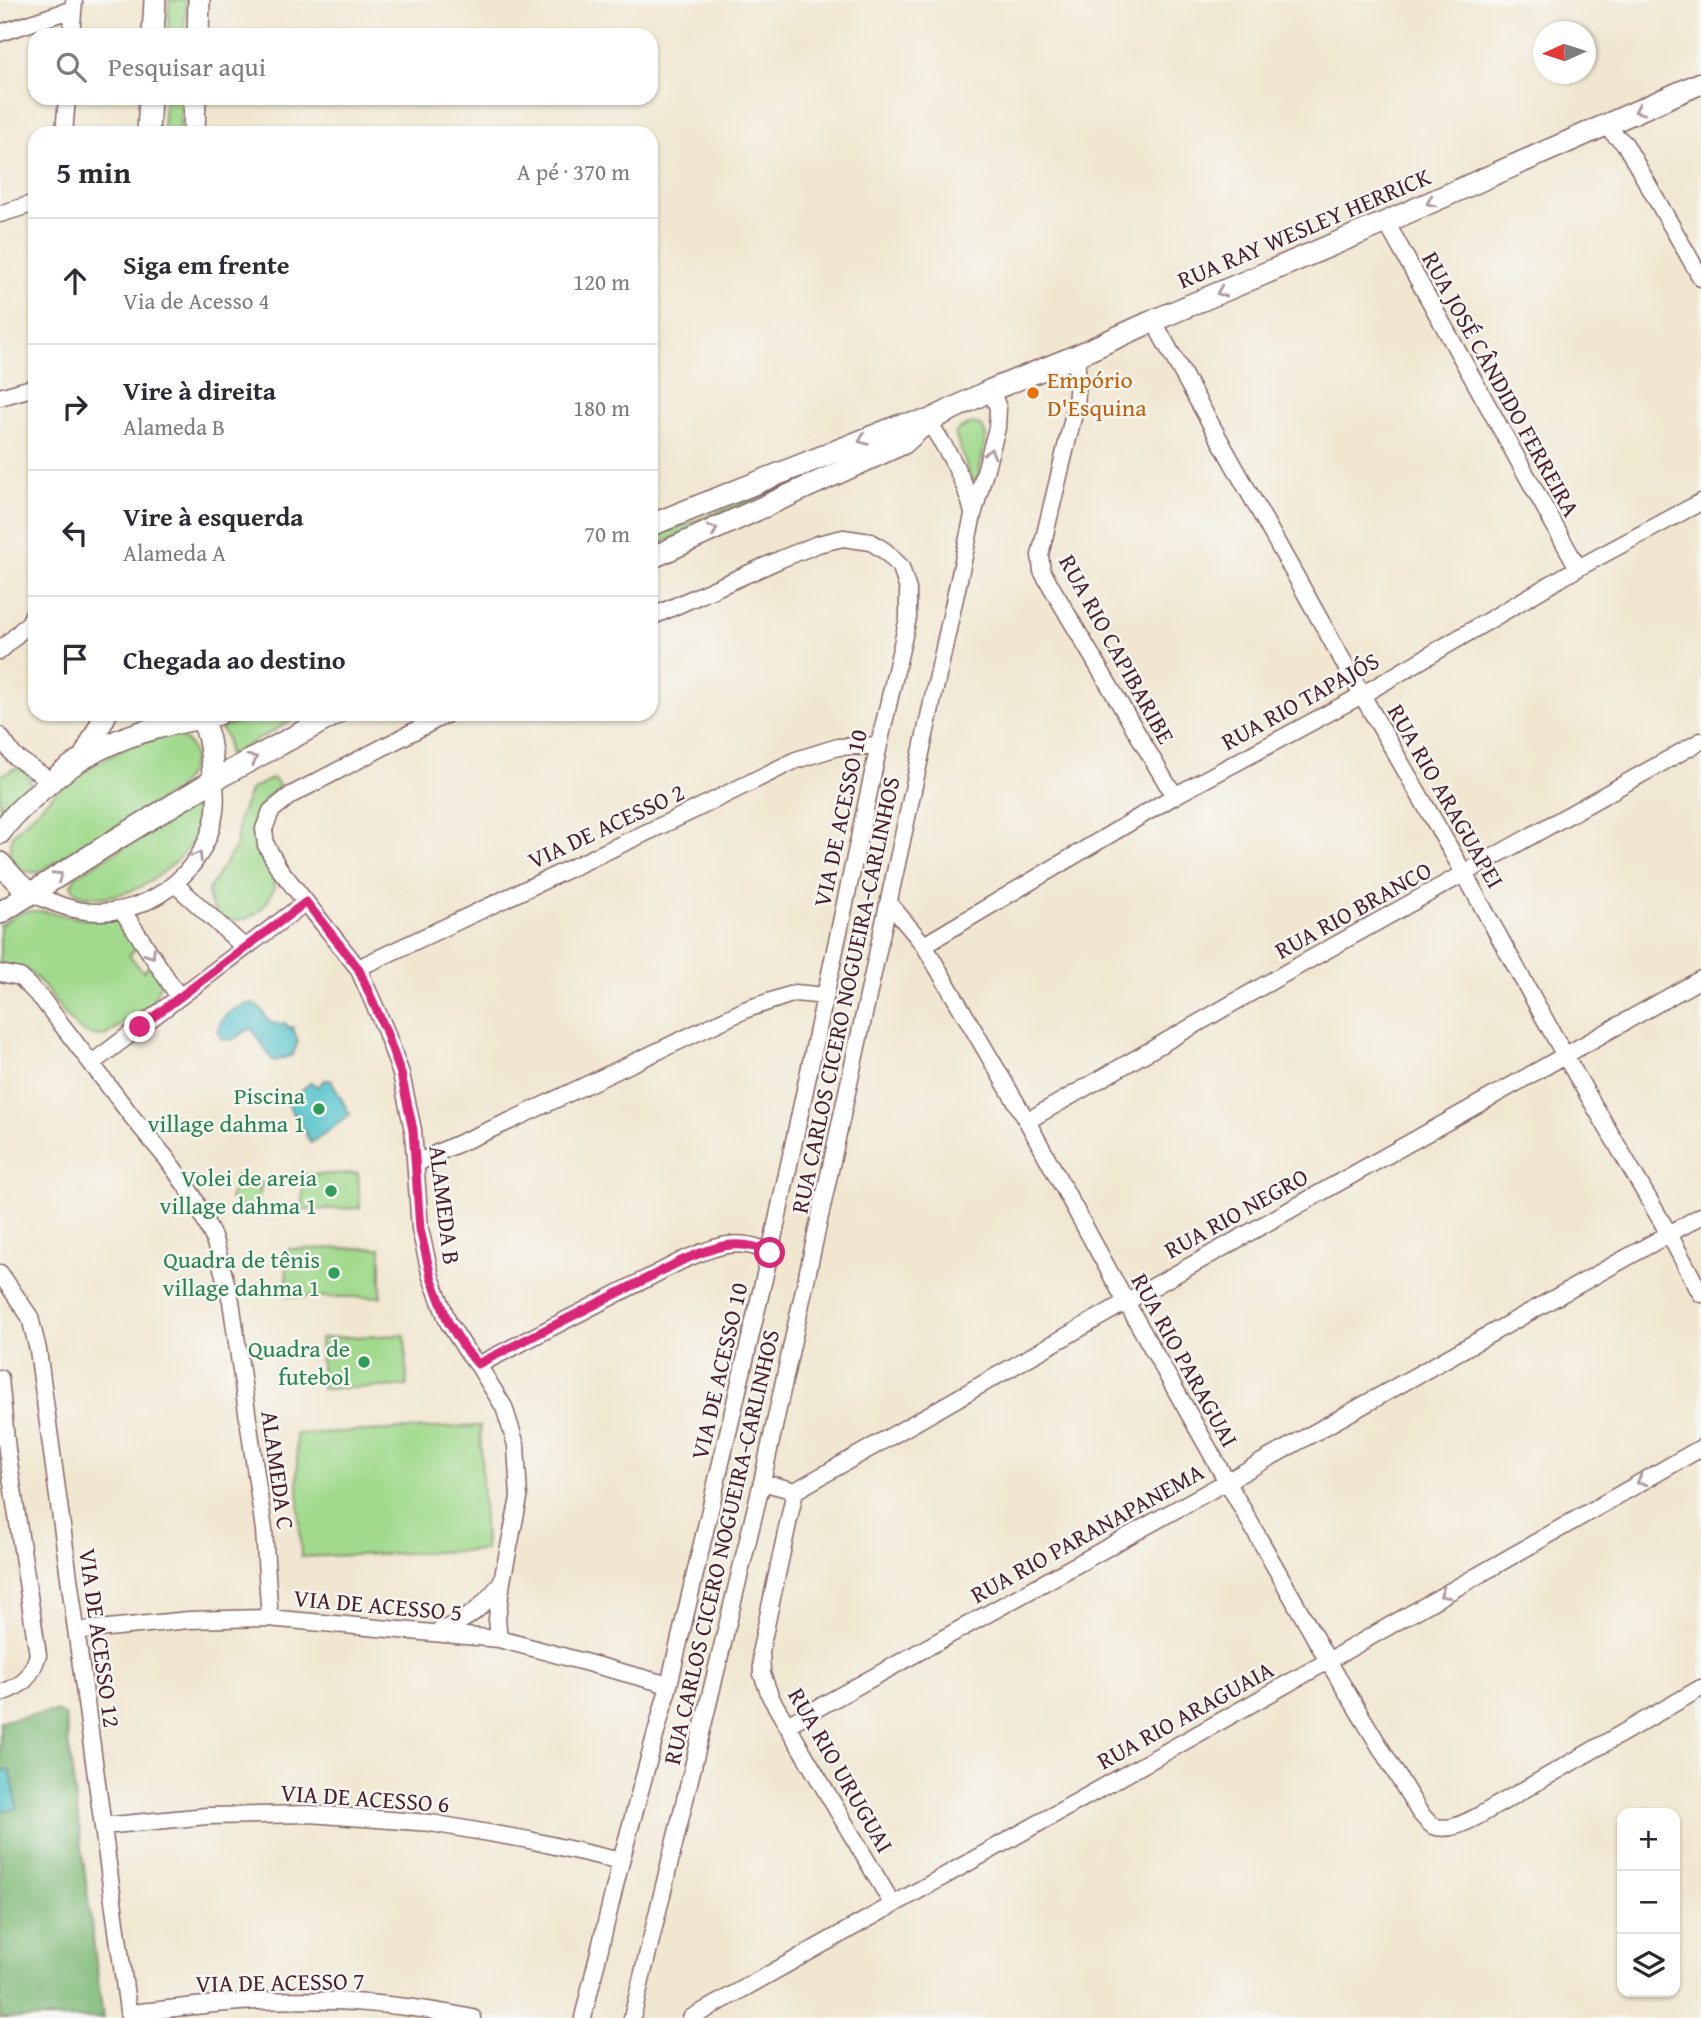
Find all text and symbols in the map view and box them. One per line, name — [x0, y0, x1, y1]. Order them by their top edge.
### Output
north arrow — [1533, 21, 1596, 84]
search box — [28, 28, 658, 105]
text: Pesquisar aqui — [108, 47, 266, 86]
icon: search — [52, 48, 90, 86]
one-way arrow — [1633, 102, 1646, 116]
text: 5 min — [56, 150, 131, 194]
text: A pé · 370 m — [517, 155, 630, 188]
street label: RUA RAY WESLEY HERRICK — [1172, 158, 1437, 297]
one-way arrow — [1425, 194, 1438, 208]
text: Siga em frente — [123, 245, 290, 284]
street label: RUA JOSÉ CÂNDIDO FERREIRA — [1413, 245, 1589, 523]
icon: ahead — [56, 262, 94, 300]
text: 120 m — [573, 265, 630, 298]
text: Via de Acesso 4 — [123, 284, 270, 317]
one-way arrow — [1216, 284, 1229, 298]
place label: Empório D'Esquina — [1047, 362, 1147, 425]
text: Vire à direita — [123, 371, 276, 410]
marker: Empório D'Esquina — [1025, 385, 1041, 401]
icon: right — [56, 388, 94, 426]
text: 180 m — [573, 391, 630, 424]
text: Alameda B — [123, 410, 225, 443]
one-way arrow — [858, 432, 870, 446]
one-way arrow — [982, 447, 996, 459]
text: Vire à esquerda — [123, 497, 304, 536]
icon: left — [56, 514, 94, 552]
text: 70 m — [584, 517, 630, 550]
one-way arrow — [706, 524, 718, 538]
text: Alameda A — [123, 536, 226, 569]
street label: RUA RIO CAPIBARIBE — [1050, 548, 1184, 750]
icon: arrive — [56, 640, 94, 678]
text: Chegada ao destino — [123, 640, 346, 679]
street label: RUA RIO TAPAJÓS — [1215, 643, 1385, 759]
street label: RUA RIO ARAGUAPEI — [1379, 697, 1513, 895]
street label: VIA DE ACESSO 10 — [804, 726, 876, 910]
one-way arrow — [246, 754, 258, 767]
street label: RUA CARLOS CICERO NOGUEIRA-CARLINHOS — [782, 773, 908, 1217]
street label: VIA DE ACESSO 2 — [522, 774, 690, 878]
one-way arrow — [190, 851, 203, 864]
street label: RUA RIO BRANCO — [1268, 852, 1438, 968]
one-way arrow — [50, 872, 63, 885]
one-way arrow — [143, 946, 156, 959]
route end — [124, 1011, 155, 1042]
place label: Piscina village dahma 1 — [148, 1078, 306, 1141]
marker: Piscina village dahma 1 — [311, 1101, 327, 1117]
street label: ALAMEDA B — [420, 1143, 470, 1267]
street label: RUA RIO NEGRO — [1158, 1159, 1314, 1267]
place label: Volei de areia village dahma 1 — [160, 1160, 318, 1223]
marker: Volei de areia village dahma 1 — [323, 1183, 339, 1199]
route start — [754, 1237, 785, 1268]
place label: Quadra de tênis village dahma 1 — [163, 1242, 320, 1305]
marker: Quadra de tênis village dahma 1 — [326, 1265, 342, 1281]
street label: RUA RIO PARAGUAI — [1123, 1267, 1247, 1453]
street label: VIA DE ACESSO 10 — [682, 1279, 756, 1463]
street label: RUA CARLOS CICERO NOGUEIRA-CARLINHOS — [654, 1326, 788, 1768]
place label: Quadra de futebol — [248, 1331, 350, 1394]
marker: Quadra de futebol — [356, 1354, 372, 1370]
street label: ALAMEDA C — [252, 1408, 304, 1532]
street label: RUA RIO PARANAPANEMA — [964, 1454, 1210, 1612]
one-way arrow — [1636, 1473, 1649, 1486]
street label: VIA DE ACESSO 12 — [70, 1546, 130, 1730]
street label: VIA DE ACESSO 5 — [292, 1580, 464, 1630]
one-way arrow — [1439, 1586, 1452, 1599]
street label: RUA RIO ARAGUAIA — [1090, 1652, 1280, 1778]
street label: RUA RIO URUGUAI — [779, 1681, 903, 1859]
street label: VIA DE ACESSO 6 — [279, 1775, 451, 1821]
map controls — [1617, 1808, 1680, 1997]
button: + — [1617, 1808, 1680, 1871]
button: − — [1617, 1871, 1680, 1934]
button: layers — [1617, 1934, 1680, 1997]
street label: VIA DE ACESSO 7 — [195, 1963, 365, 2001]

